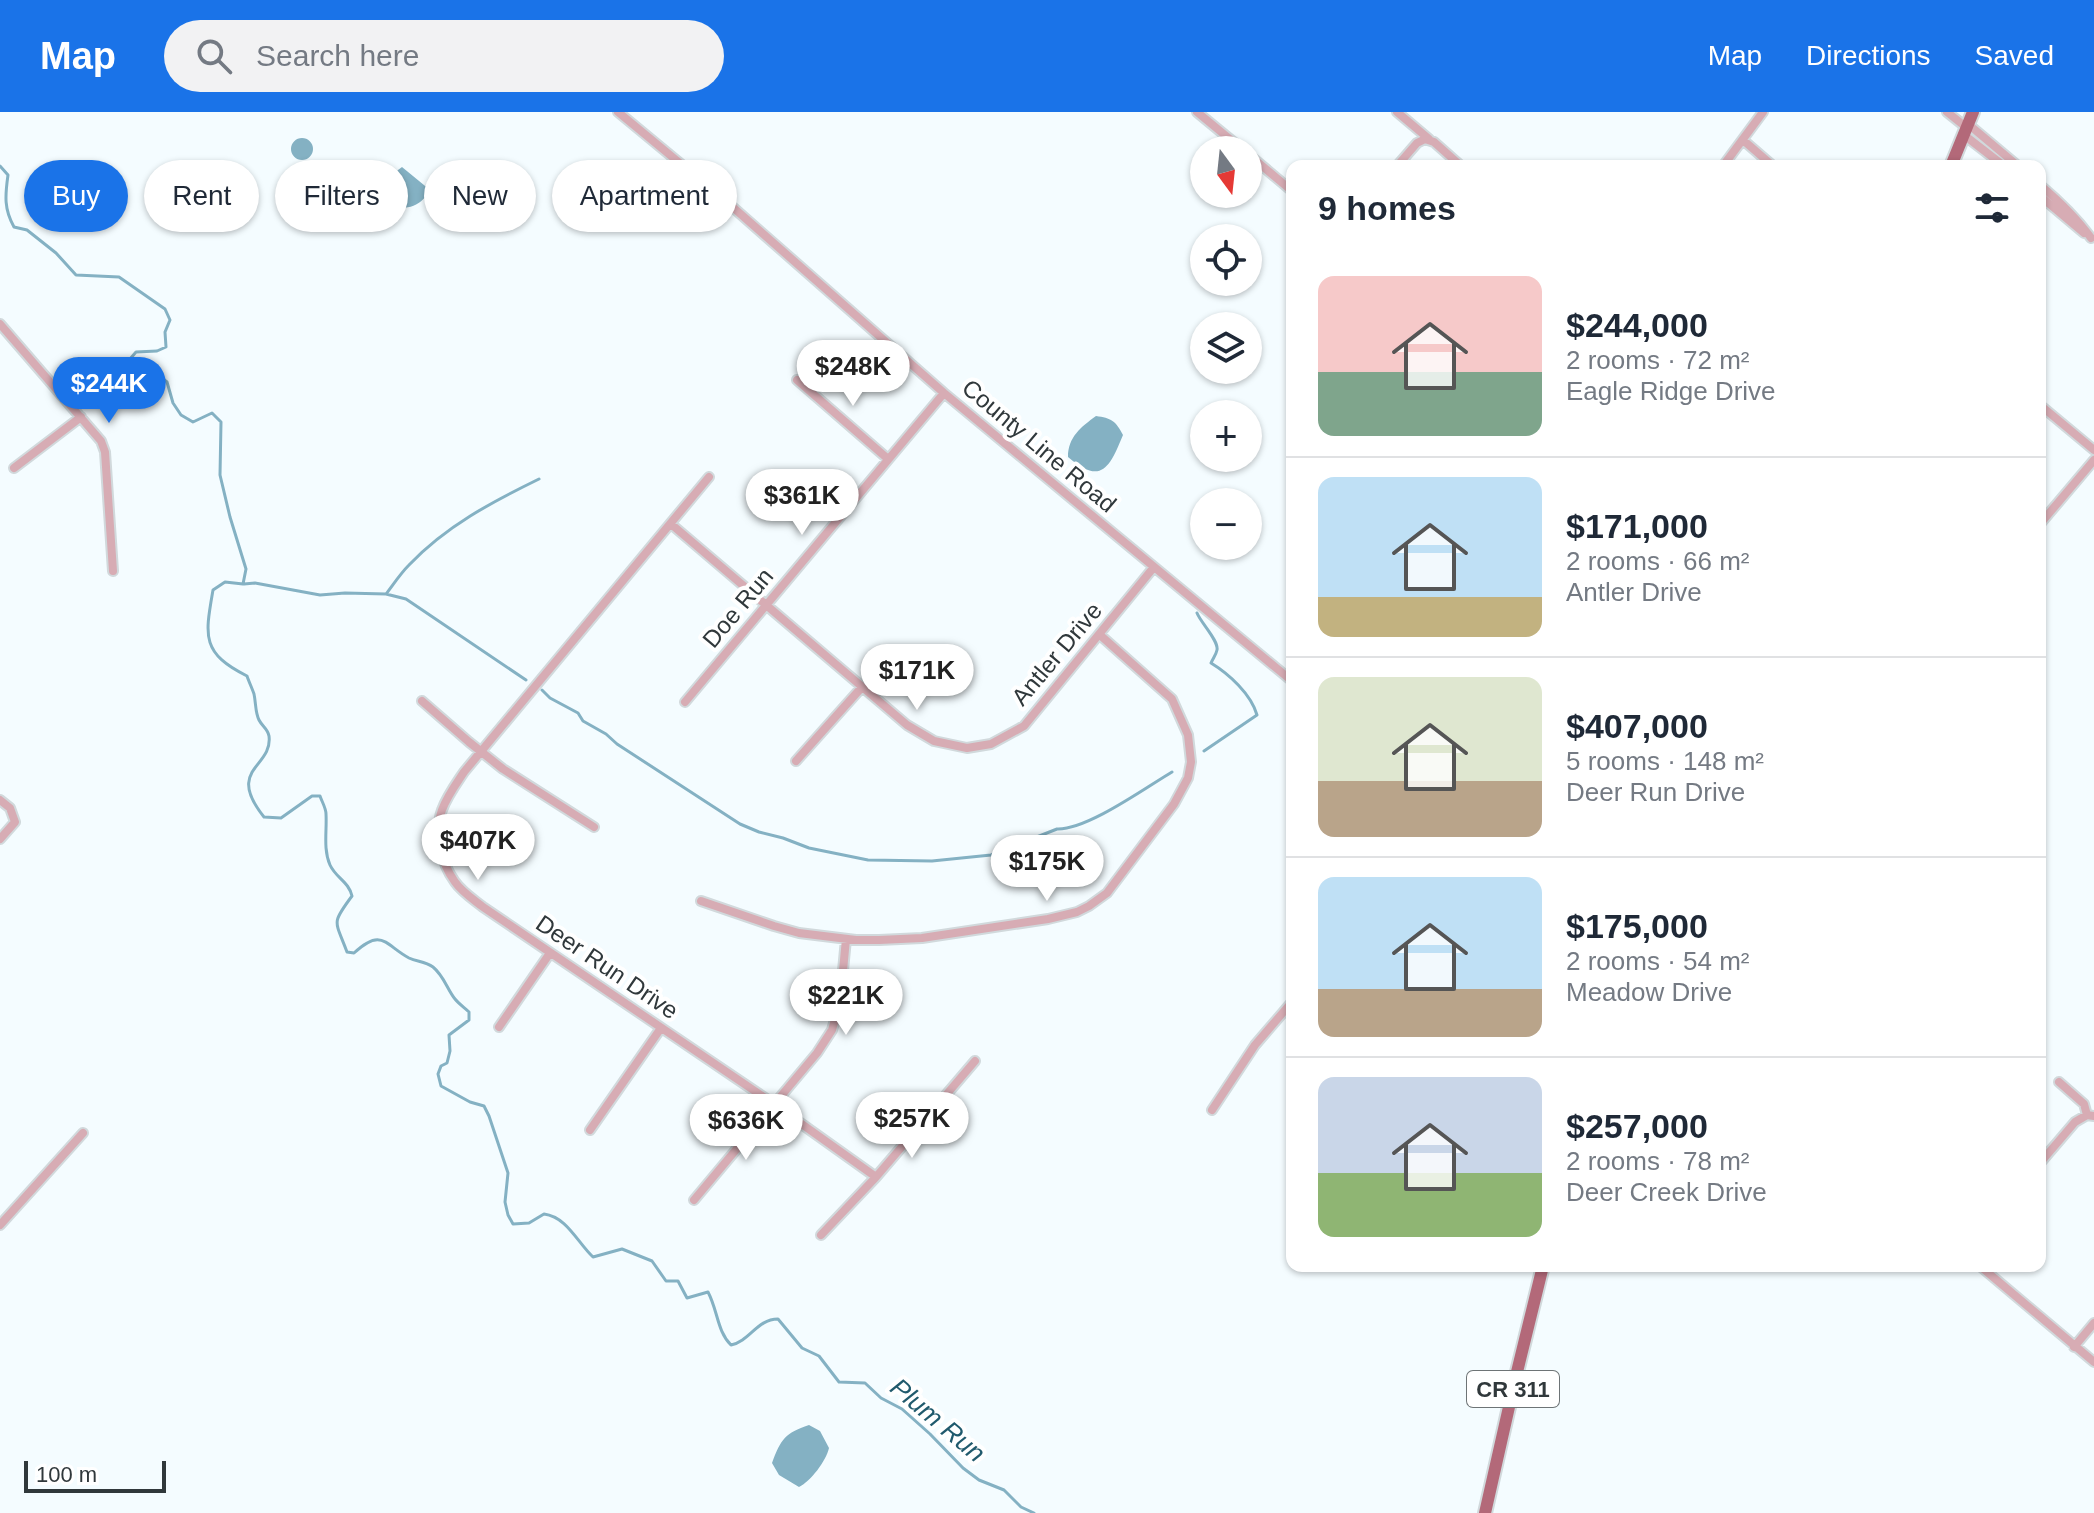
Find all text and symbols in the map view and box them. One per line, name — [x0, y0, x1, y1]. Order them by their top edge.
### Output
search box — [164, 20, 724, 92]
icon: search — [192, 34, 236, 78]
text: Map — [40, 35, 116, 77]
text: Search here — [256, 39, 419, 72]
text: Map — [1708, 40, 1762, 71]
text: Directions — [1806, 40, 1931, 71]
text: Saved — [1975, 40, 2054, 71]
north arrow — [1190, 136, 1262, 208]
map controls — [1190, 136, 1262, 560]
chip: Buy — [24, 160, 128, 232]
chip: Rent — [144, 160, 259, 232]
chip: Filters — [275, 160, 408, 232]
chip: New — [424, 160, 536, 232]
chip: Apartment — [552, 160, 737, 232]
icon: filters — [1970, 186, 2014, 230]
text: 9 homes — [1318, 189, 1456, 227]
button: locate — [1190, 224, 1262, 296]
text: $244,000 — [1566, 306, 1708, 344]
icon: home — [1382, 308, 1478, 404]
button: layers — [1190, 312, 1262, 384]
pin: $248K — [797, 340, 909, 408]
text: 2 rooms · 72 m² — [1566, 345, 1750, 375]
text: $248K — [815, 351, 891, 381]
pin: $244K — [53, 357, 165, 425]
text: $244K — [71, 368, 147, 398]
street label: County Line Road — [957, 374, 1122, 518]
text: Eagle Ridge Drive — [1566, 376, 1776, 406]
button: + — [1190, 400, 1262, 472]
pin: $361K — [746, 469, 858, 537]
text: $361K — [764, 480, 840, 510]
button: − — [1190, 488, 1262, 560]
text: $171,000 — [1566, 507, 1708, 545]
icon: home — [1382, 509, 1478, 605]
text: 2 rooms · 66 m² — [1566, 546, 1750, 576]
street label: Doe Run — [697, 563, 778, 653]
text: Antler Drive — [1566, 577, 1702, 607]
street label: Antler Drive — [1006, 597, 1107, 710]
pin: $171K — [861, 644, 973, 712]
text: $171K — [879, 655, 955, 685]
text: $407,000 — [1566, 707, 1708, 745]
icon: home — [1382, 709, 1478, 805]
text: 5 rooms · 148 m² — [1566, 746, 1764, 776]
text: Deer Run Drive — [1566, 777, 1745, 807]
pin: $407K — [422, 814, 534, 882]
text: $407K — [440, 825, 516, 855]
pin: $175K — [991, 835, 1103, 903]
text: $175K — [1009, 846, 1085, 876]
text: $175,000 — [1566, 907, 1708, 945]
street label: Deer Run Drive — [531, 909, 683, 1024]
icon: home — [1382, 909, 1478, 1005]
text: 2 rooms · 54 m² — [1566, 946, 1750, 976]
pin: $221K — [790, 969, 902, 1037]
text: Meadow Drive — [1566, 977, 1732, 1007]
text: $221K — [808, 980, 884, 1010]
pin: $257K — [856, 1092, 968, 1160]
pin: $636K — [690, 1094, 802, 1162]
text: $257K — [874, 1103, 950, 1133]
text: $636K — [708, 1105, 784, 1135]
text: $257,000 — [1566, 1107, 1708, 1145]
icon: home — [1382, 1109, 1478, 1205]
text: 2 rooms · 78 m² — [1566, 1146, 1750, 1176]
text: Deer Creek Drive — [1566, 1177, 1767, 1207]
road number: CR 311 — [1467, 1371, 1559, 1407]
water label: Plum Run — [885, 1372, 991, 1468]
scale bar — [24, 1457, 166, 1493]
text: 100 m — [36, 1462, 97, 1487]

